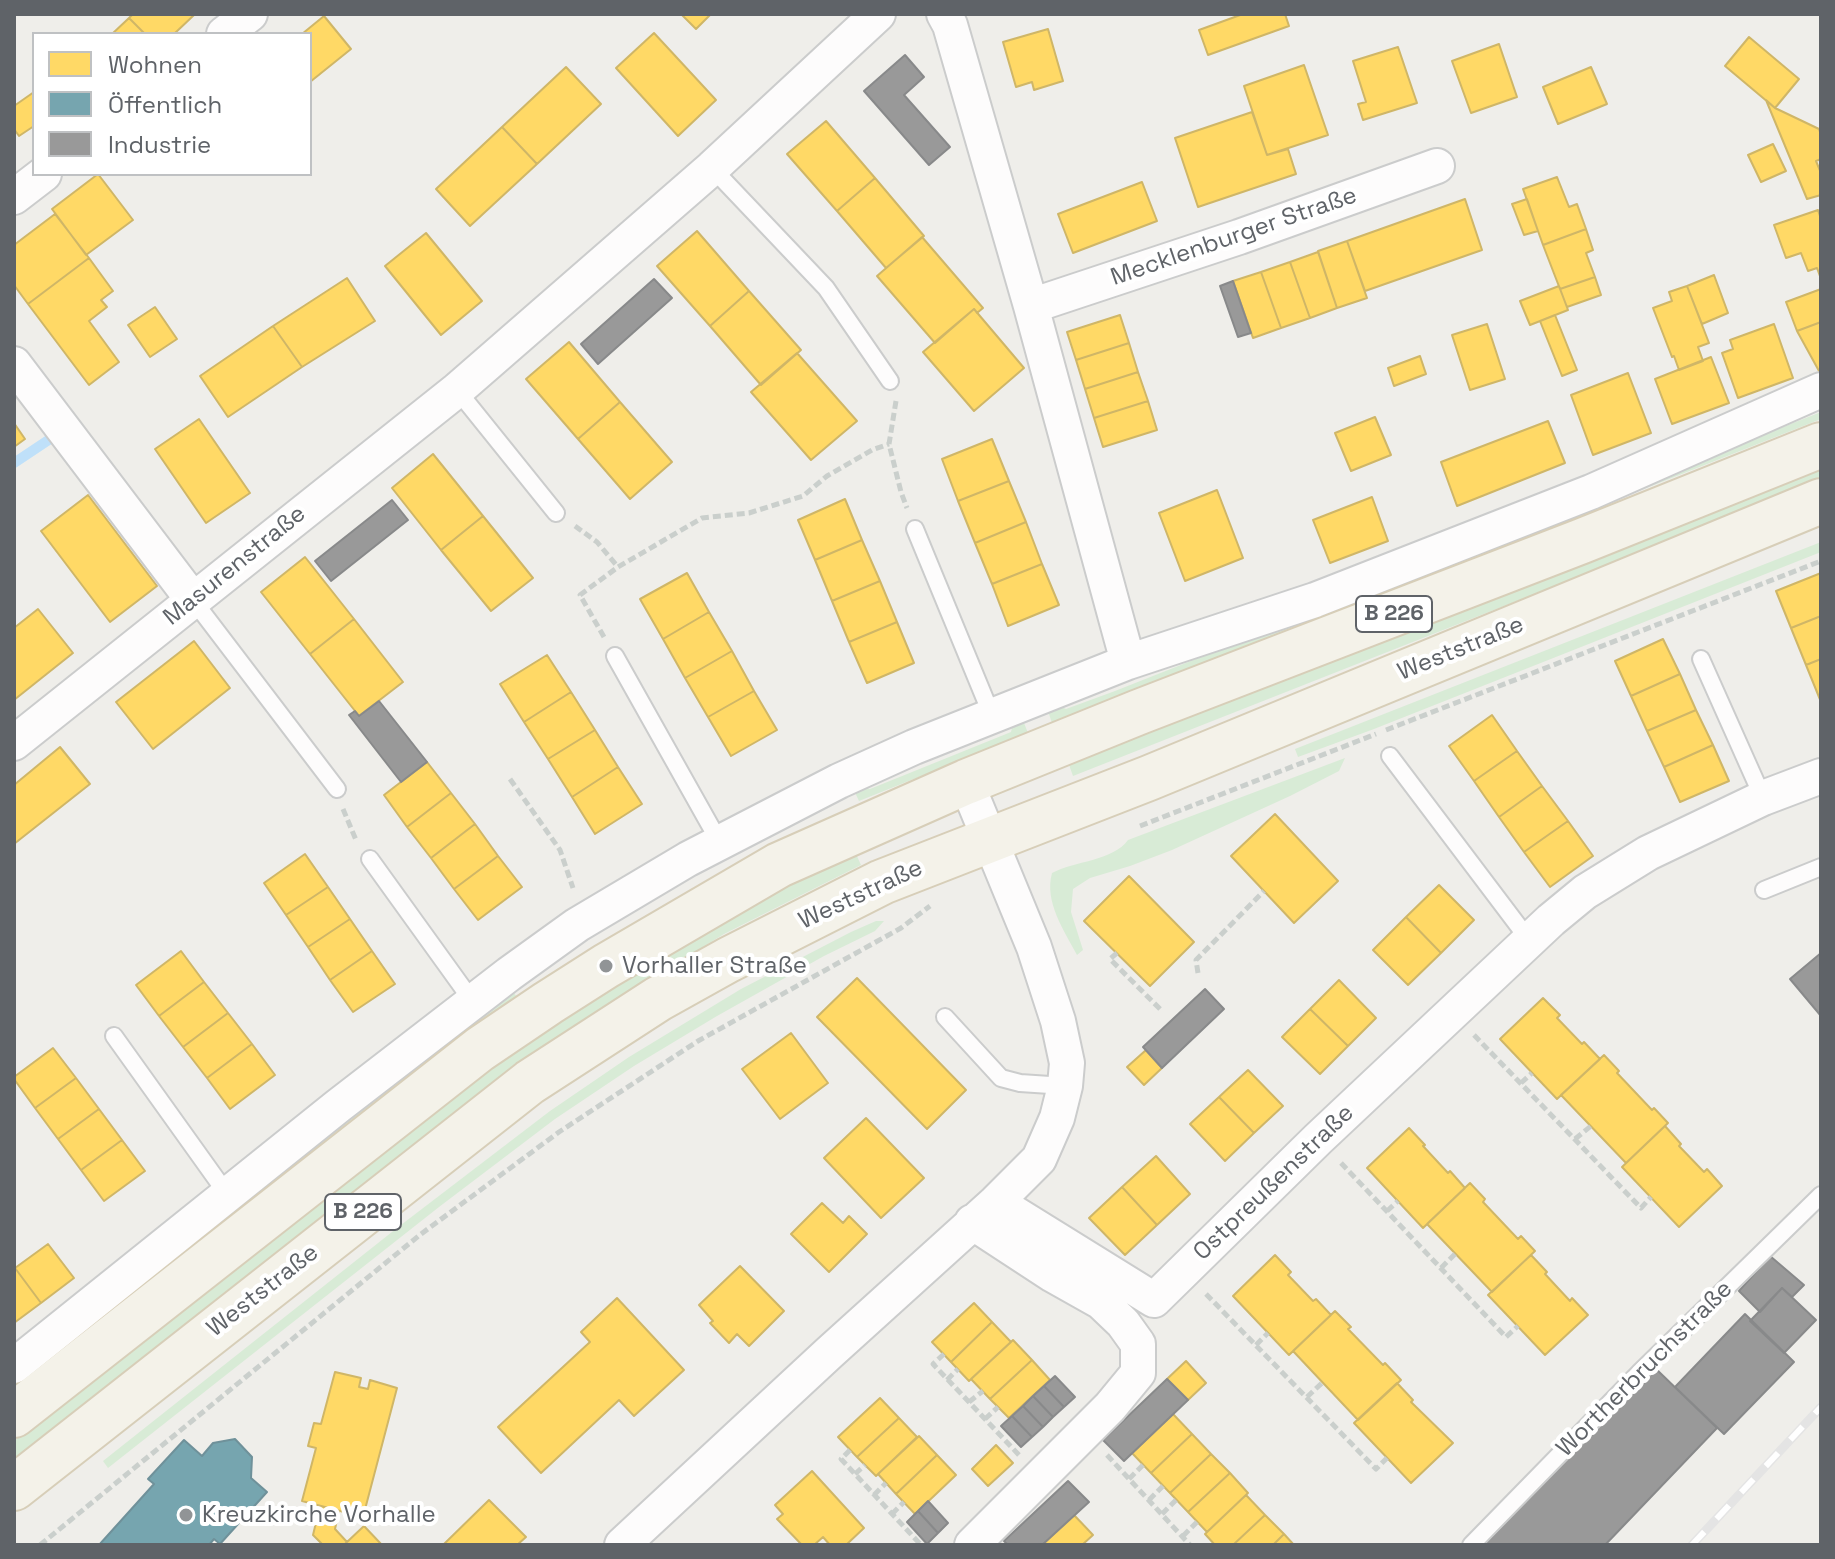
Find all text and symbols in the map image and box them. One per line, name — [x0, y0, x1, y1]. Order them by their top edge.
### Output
legend — [32, 32, 312, 176]
text: Wohnen — [108, 49, 202, 80]
text: Öffentlich — [108, 89, 222, 120]
text: Industrie — [108, 129, 211, 160]
street label: Mecklenburger Straße — [1107, 181, 1361, 293]
street label: Masurenstraße — [158, 500, 312, 632]
road number: B 226 — [1356, 596, 1432, 632]
street label: Weststraße — [1394, 611, 1528, 687]
street label: Weststraße — [794, 854, 928, 936]
place label: Vorhaller Straße — [622, 952, 807, 980]
marker: Vorhaller Straße — [597, 957, 615, 975]
street label: Ostpreußenstraße — [1188, 1099, 1360, 1267]
road number: B 226 — [325, 1194, 401, 1230]
street label: Weststraße — [202, 1239, 324, 1343]
street label: Wortherbruchstraße — [1551, 1275, 1739, 1463]
place label: Kreuzkirche Vorhalle — [202, 1501, 436, 1529]
marker: Kreuzkirche Vorhalle — [177, 1506, 195, 1524]

